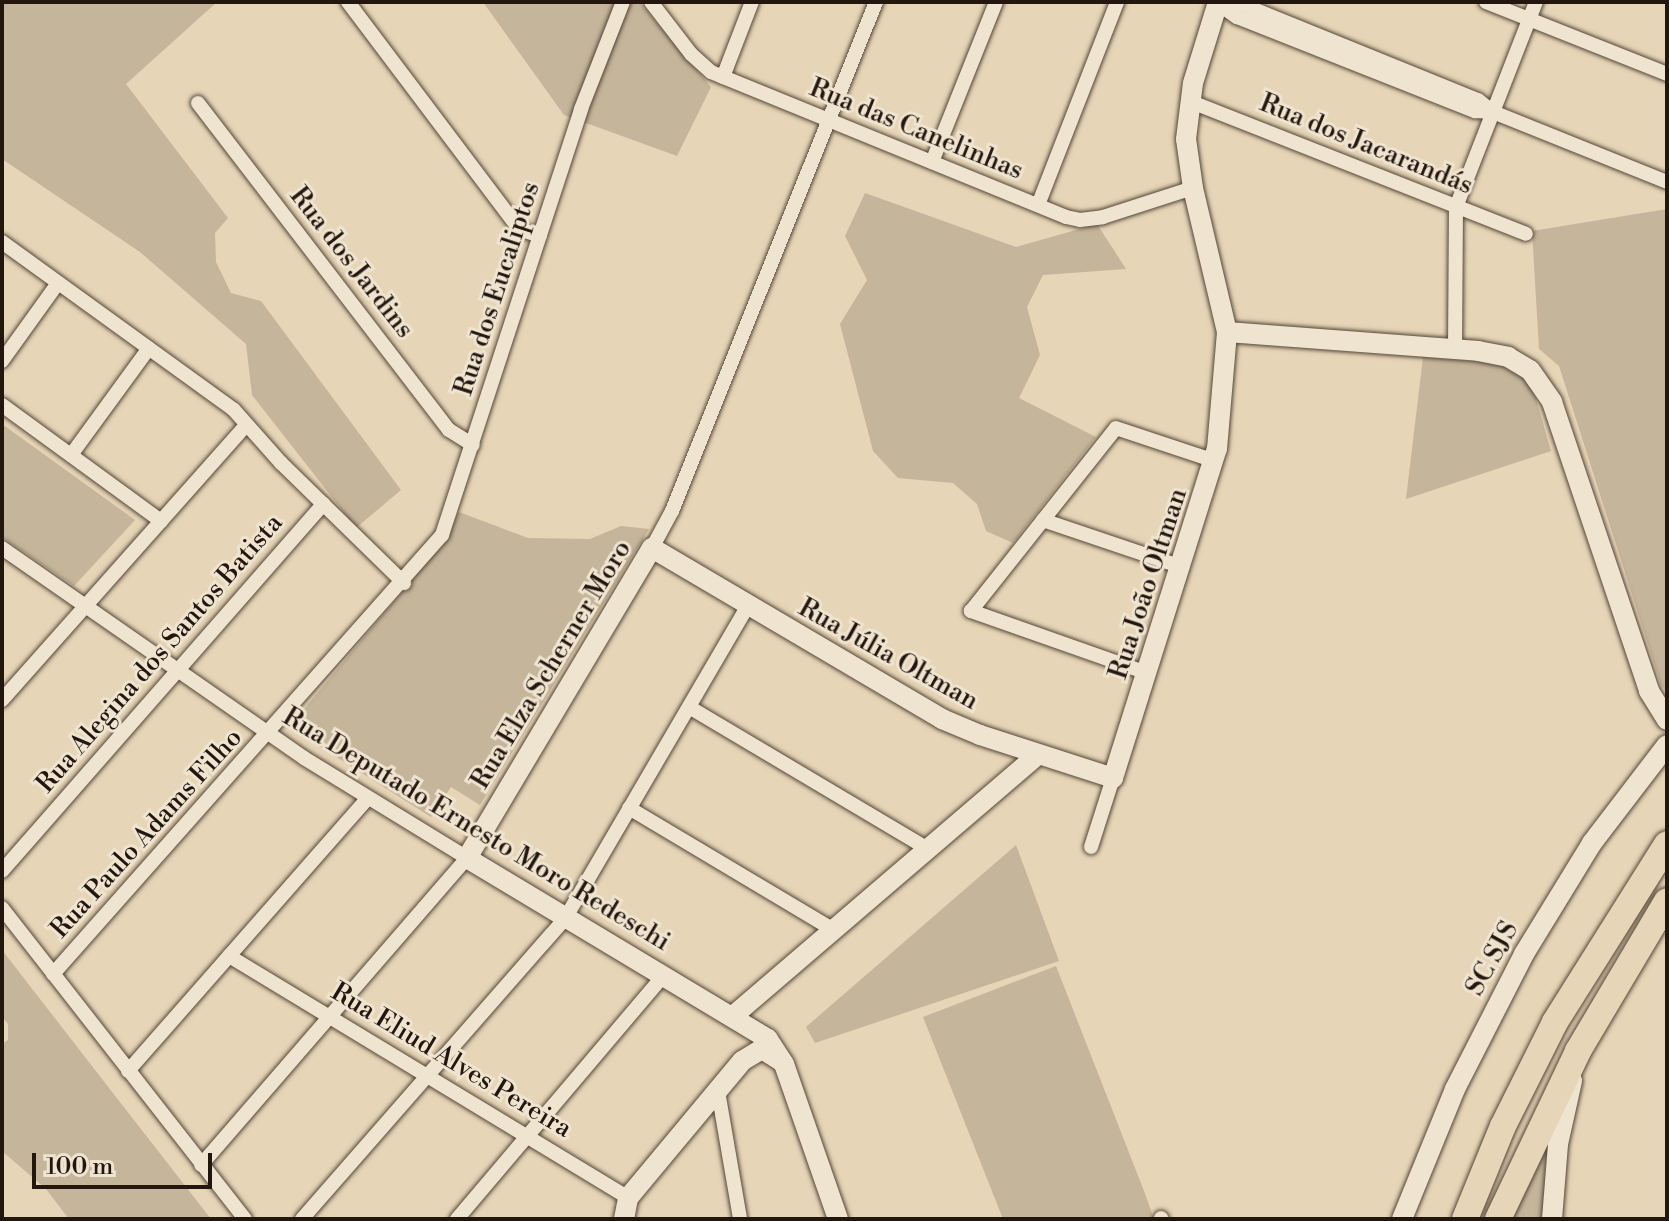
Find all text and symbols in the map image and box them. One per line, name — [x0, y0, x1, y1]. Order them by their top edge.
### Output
street label: Rua das Canelinhas — [805, 73, 1027, 187]
street label: Rua dos Jacarandás — [1255, 88, 1477, 202]
street label: Rua dos Eucaliptos — [449, 178, 547, 400]
street label: Rua dos Jardins — [282, 181, 420, 345]
street label: Rua João Oltman — [1103, 485, 1195, 683]
street label: Rua Alegina dos Santos Batista — [30, 508, 290, 800]
street label: Rua Elza Scherner Moro — [465, 535, 639, 795]
street label: Rua Júlia Oltman — [793, 593, 983, 717]
street label: Rua Deputado Ernesto Moro Redeschi — [277, 702, 675, 958]
street label: Rua Paulo Adams Filho — [45, 723, 249, 945]
street label: SC SJS — [1460, 917, 1526, 1001]
street label: Rua Eliud Alves Pereira — [325, 977, 577, 1145]
scale bar — [36, 1137, 216, 1187]
text: 100 m — [46, 1152, 113, 1182]

